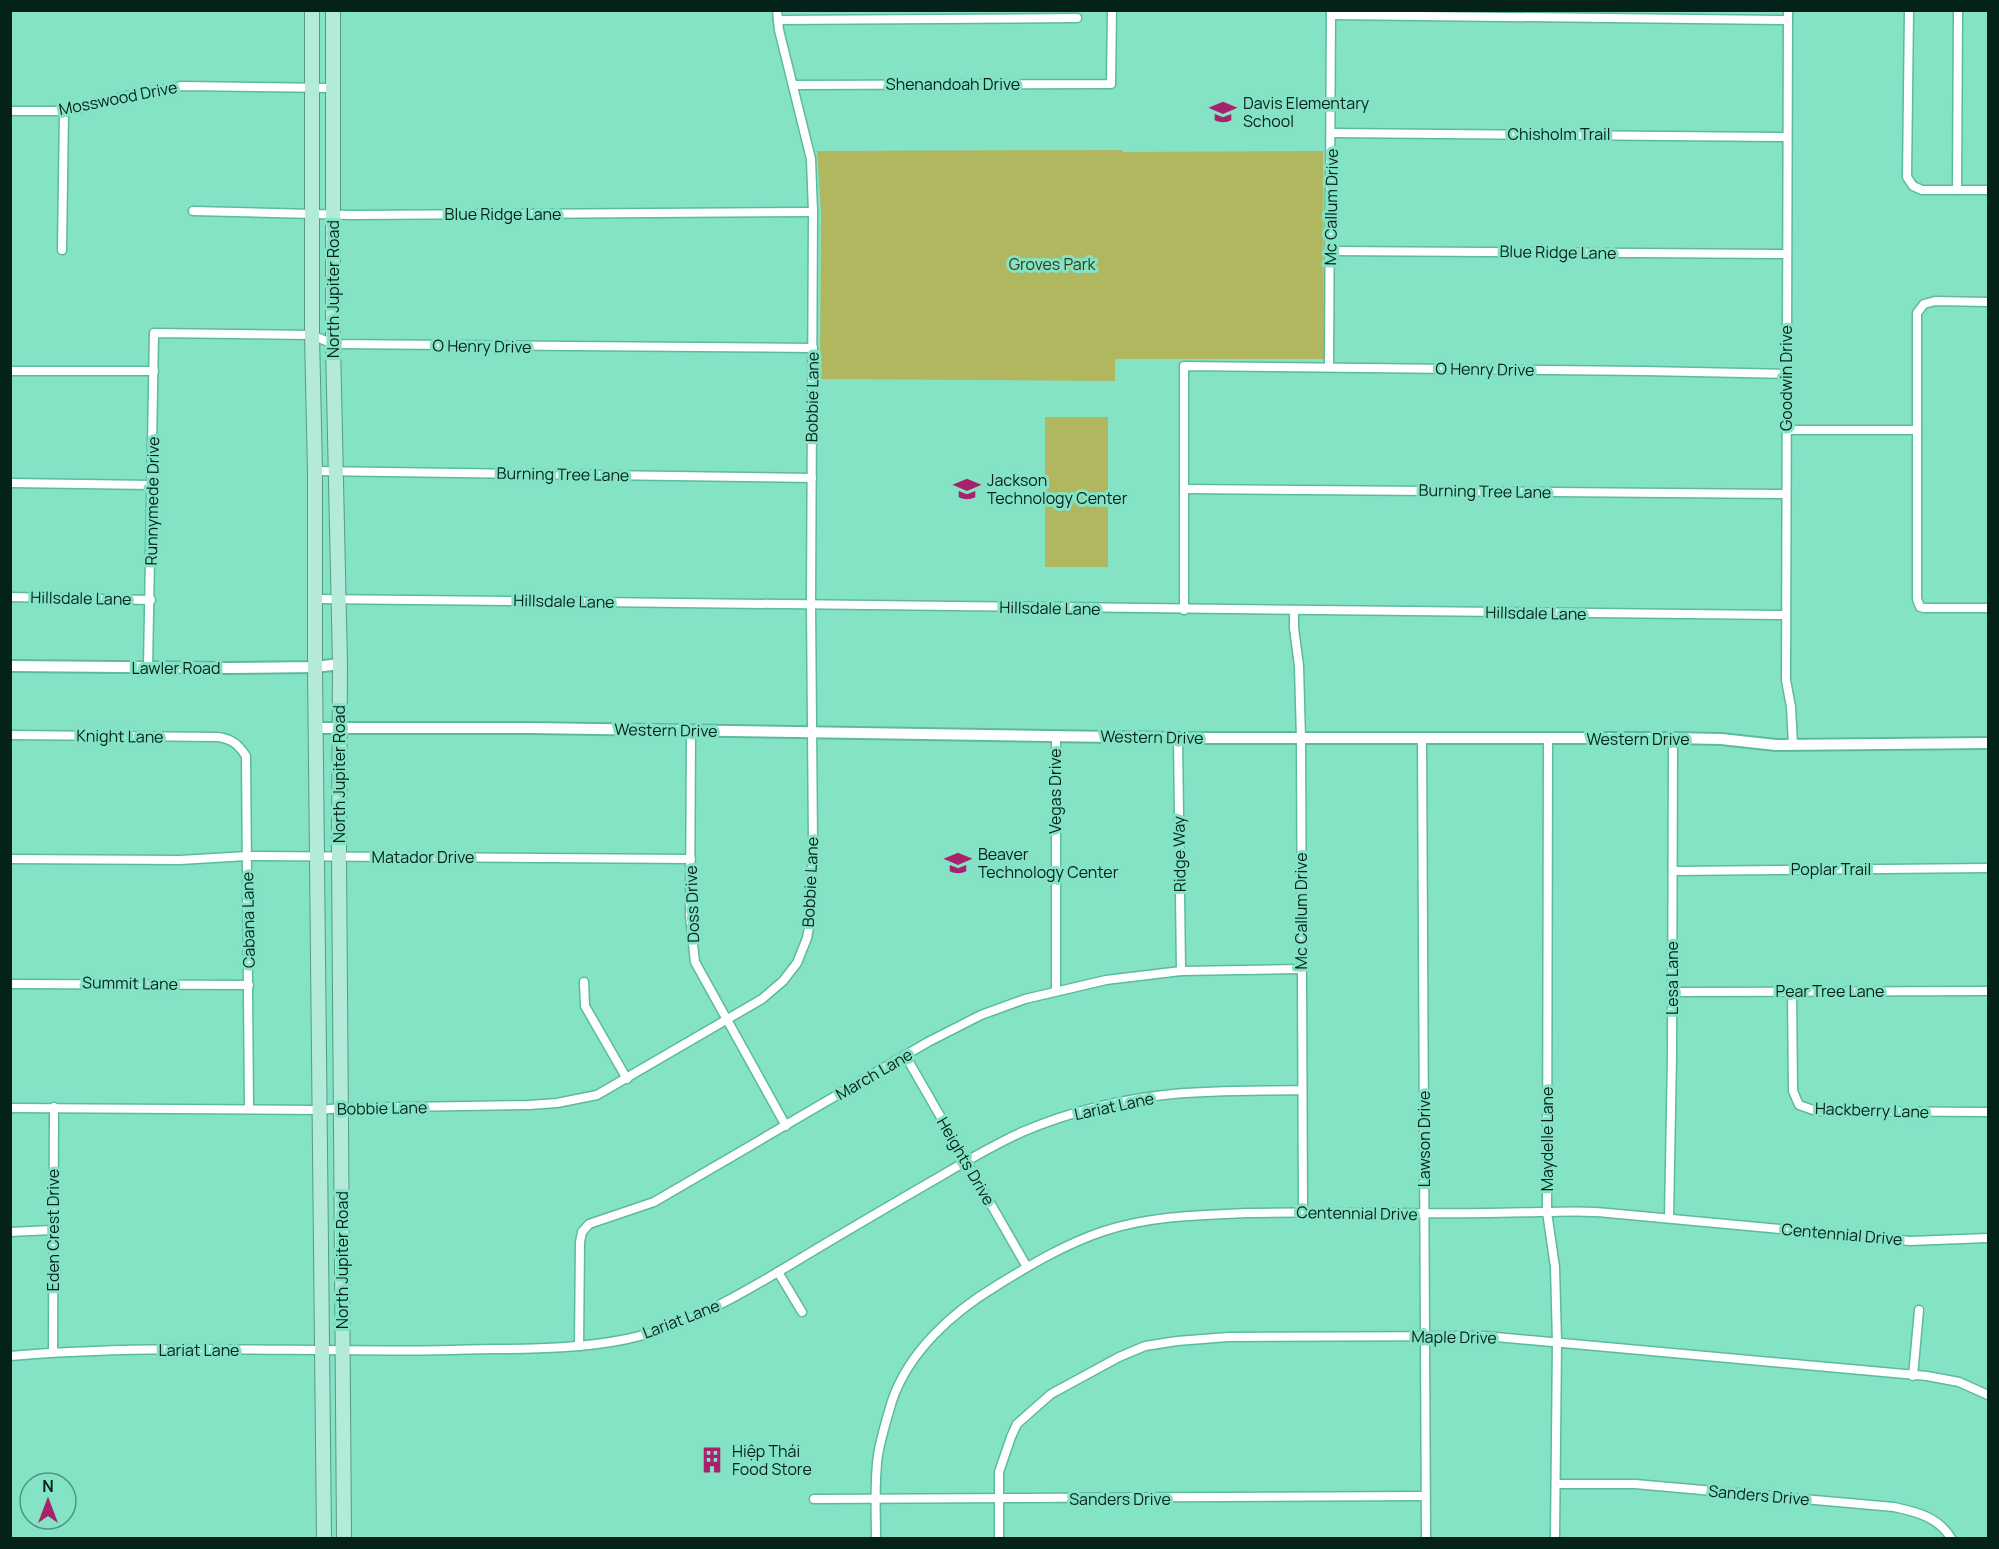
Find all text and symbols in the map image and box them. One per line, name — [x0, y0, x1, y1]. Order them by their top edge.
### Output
street label: Shenandoah Drive — [886, 73, 1020, 95]
street label: Mosswood Drive — [57, 76, 179, 120]
place label: Davis Elementary School — [1243, 92, 1370, 132]
school or university icon: Davis Elementary School — [1208, 97, 1238, 127]
street label: Chisholm Trail — [1507, 123, 1611, 145]
street label: Mc Callum Drive — [1319, 148, 1343, 266]
street label: Blue Ridge Lane — [445, 203, 561, 225]
street label: North Jupiter Road — [322, 220, 344, 358]
street label: Blue Ridge Lane — [1499, 240, 1617, 264]
park label: Groves Park — [1009, 253, 1096, 275]
street label: Goodwin Drive — [1775, 325, 1797, 431]
street label: O Henry Drive — [432, 334, 532, 358]
street label: Bobbie Lane — [800, 352, 824, 442]
street label: O Henry Drive — [1435, 357, 1535, 381]
street label: Runnymede Drive — [140, 436, 164, 566]
street label: Burning Tree Lane — [497, 462, 629, 486]
place label: Jackson Technology Center — [987, 469, 1128, 509]
school or university icon: Jackson Technology Center — [952, 474, 982, 504]
street label: Burning Tree Lane — [1419, 479, 1551, 503]
street label: Hillsdale Lane — [30, 586, 132, 610]
street label: Hillsdale Lane — [513, 589, 615, 613]
street label: Hillsdale Lane — [999, 596, 1101, 620]
street label: Hillsdale Lane — [1485, 601, 1587, 625]
street label: Lawler Road — [132, 657, 221, 679]
street label: North Jupiter Road — [328, 705, 350, 843]
street label: Western Drive — [614, 718, 718, 742]
street label: Knight Lane — [76, 724, 164, 748]
street label: Western Drive — [1100, 725, 1204, 749]
street label: Western Drive — [1586, 728, 1690, 750]
street label: Vegas Drive — [1044, 748, 1066, 834]
street label: Ridge Way — [1167, 815, 1191, 892]
street label: Bobbie Lane — [797, 836, 823, 928]
place label: Beaver Technology Center — [978, 843, 1119, 883]
street label: Matador Drive — [372, 846, 474, 868]
school or university icon: Beaver Technology Center — [943, 848, 973, 878]
street label: Mc Callum Drive — [1290, 853, 1312, 970]
street label: Poplar Trail — [1791, 858, 1871, 880]
street label: Doss Drive — [680, 865, 704, 943]
street label: Cabana Lane — [236, 872, 260, 968]
street label: Lesa Lane — [1661, 941, 1683, 1015]
street label: Summit Lane — [82, 971, 178, 995]
street label: Pear Tree Lane — [1776, 980, 1884, 1002]
street label: March Lane — [832, 1043, 916, 1105]
street label: Lariat Lane — [1072, 1087, 1156, 1125]
street label: Maydelle Lane — [1536, 1087, 1558, 1191]
street label: Lawson Drive — [1413, 1091, 1435, 1187]
street label: Bobbie Lane — [337, 1096, 427, 1120]
street label: Hackberry Lane — [1814, 1097, 1930, 1123]
street label: Heights Drive — [932, 1113, 1000, 1209]
street label: Eden Crest Drive — [42, 1169, 64, 1291]
street label: North Jupiter Road — [331, 1191, 353, 1329]
street label: Centennial Drive — [1296, 1201, 1418, 1225]
street label: Centennial Drive — [1781, 1218, 1903, 1250]
street label: Lariat Lane — [639, 1294, 723, 1344]
street label: Maple Drive — [1411, 1325, 1497, 1349]
street label: Lariat Lane — [159, 1339, 239, 1361]
place label: Hiệp Thái Food Store — [732, 1440, 812, 1480]
building icon: Hiệp Thái Food Store — [697, 1445, 727, 1475]
north arrow — [18, 1471, 78, 1531]
text: N — [42, 1475, 54, 1497]
street label: Sanders Drive — [1707, 1480, 1811, 1510]
street label: Sanders Drive — [1069, 1488, 1171, 1510]

